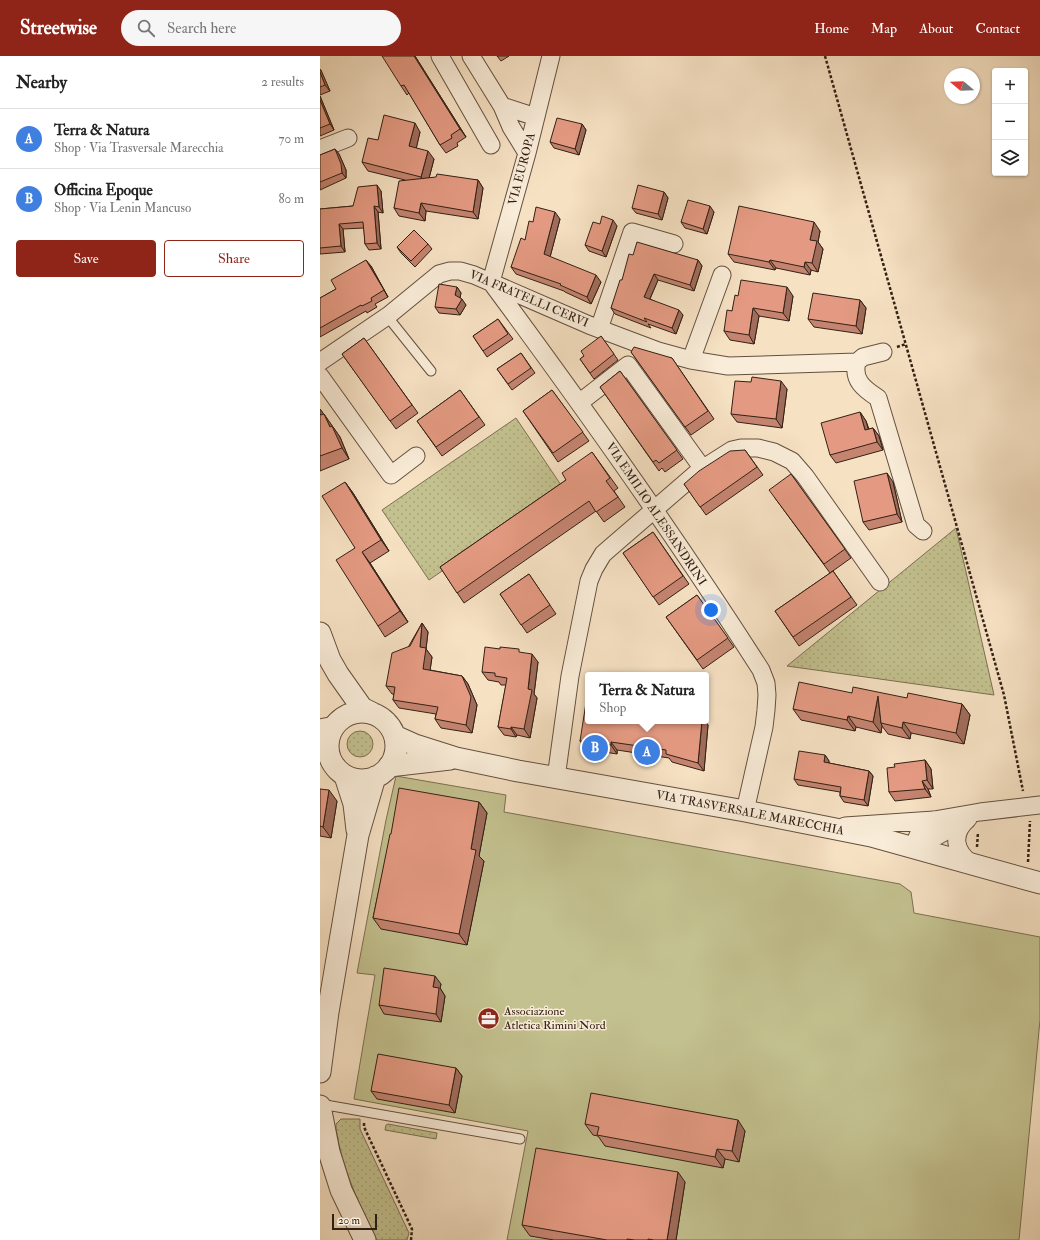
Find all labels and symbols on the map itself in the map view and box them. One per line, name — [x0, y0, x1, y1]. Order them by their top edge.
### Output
north arrow — [944, 68, 980, 104]
street label: VIA EUROPA — [505, 131, 539, 207]
street label: VIA FRATELLI CERVI — [467, 267, 591, 331]
street label: VIA EMILIO ALESSANDRINI — [602, 439, 710, 589]
your location — [701, 600, 721, 620]
pin: B — [582, 733, 608, 763]
pin: A — [634, 737, 660, 767]
street label: VIA TRASVERSALE MARECCHIA — [655, 787, 846, 839]
place label: Associazione Atletica Rimini Nord — [503, 1004, 606, 1033]
office icon: Associazione Atletica Rimini Nord — [475, 1005, 501, 1031]
scale bar — [332, 1212, 377, 1231]

